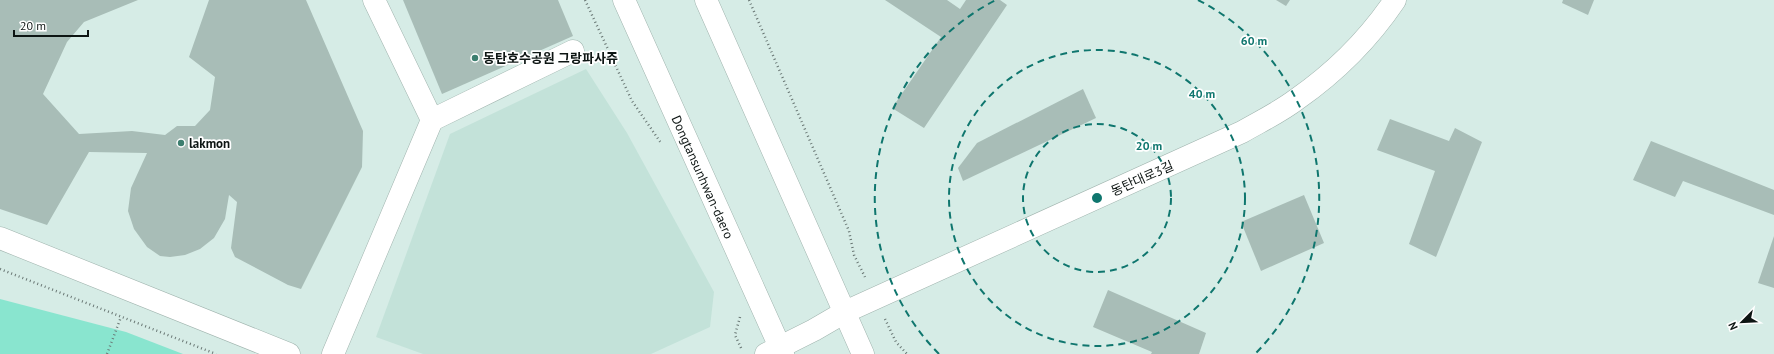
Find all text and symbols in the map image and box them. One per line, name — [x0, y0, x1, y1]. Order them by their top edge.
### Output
scale bar — [14, 12, 88, 38]
text: 20 m — [20, 18, 46, 33]
text: 60 m — [1241, 33, 1267, 48]
place label: 동탄호수공원 그랑파사쥬 — [483, 50, 618, 67]
marker: 동탄호수공원 그랑파사쥬 — [470, 53, 480, 63]
text: 40 m — [1189, 86, 1215, 101]
street label: Dongtansunhwan-daero — [668, 113, 737, 242]
place label: lakmon — [189, 135, 230, 152]
marker: lakmon — [176, 138, 186, 148]
text: 20 m — [1136, 138, 1162, 153]
street label: 동탄대로3길 — [1108, 157, 1176, 200]
centre of rings — [1090, 191, 1104, 205]
north arrow — [1722, 302, 1762, 342]
text: N — [1725, 320, 1741, 332]

